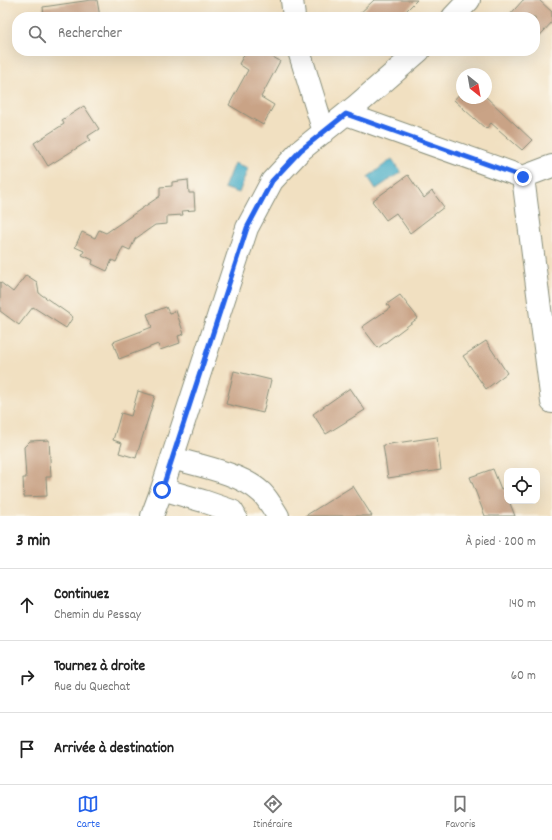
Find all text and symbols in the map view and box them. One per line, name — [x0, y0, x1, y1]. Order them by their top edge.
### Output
search box — [12, 12, 540, 56]
icon: search — [26, 23, 48, 45]
text: Rechercher — [58, 23, 122, 45]
north arrow — [456, 68, 492, 104]
route end — [514, 168, 532, 186]
map controls — [504, 468, 540, 504]
button: locate — [504, 468, 540, 504]
route start — [153, 481, 171, 499]
text: 3 min — [16, 530, 50, 554]
text: À pied · 200 m — [465, 533, 536, 552]
text: Continuez — [54, 584, 109, 606]
icon: ahead — [16, 594, 38, 616]
text: 140 m — [509, 595, 536, 614]
text: Chemin du Pessay — [54, 606, 141, 625]
text: Tournez à droite — [54, 656, 145, 678]
icon: right — [16, 666, 38, 688]
text: 60 m — [511, 667, 536, 686]
text: Rue du Quechat — [54, 678, 130, 697]
icon: arrive — [16, 738, 38, 760]
text: Arrivée à destination — [54, 738, 174, 760]
tab: Carte — [76, 793, 100, 833]
tab: Itinéraire — [253, 793, 292, 833]
tab: Favoris — [445, 793, 476, 833]

